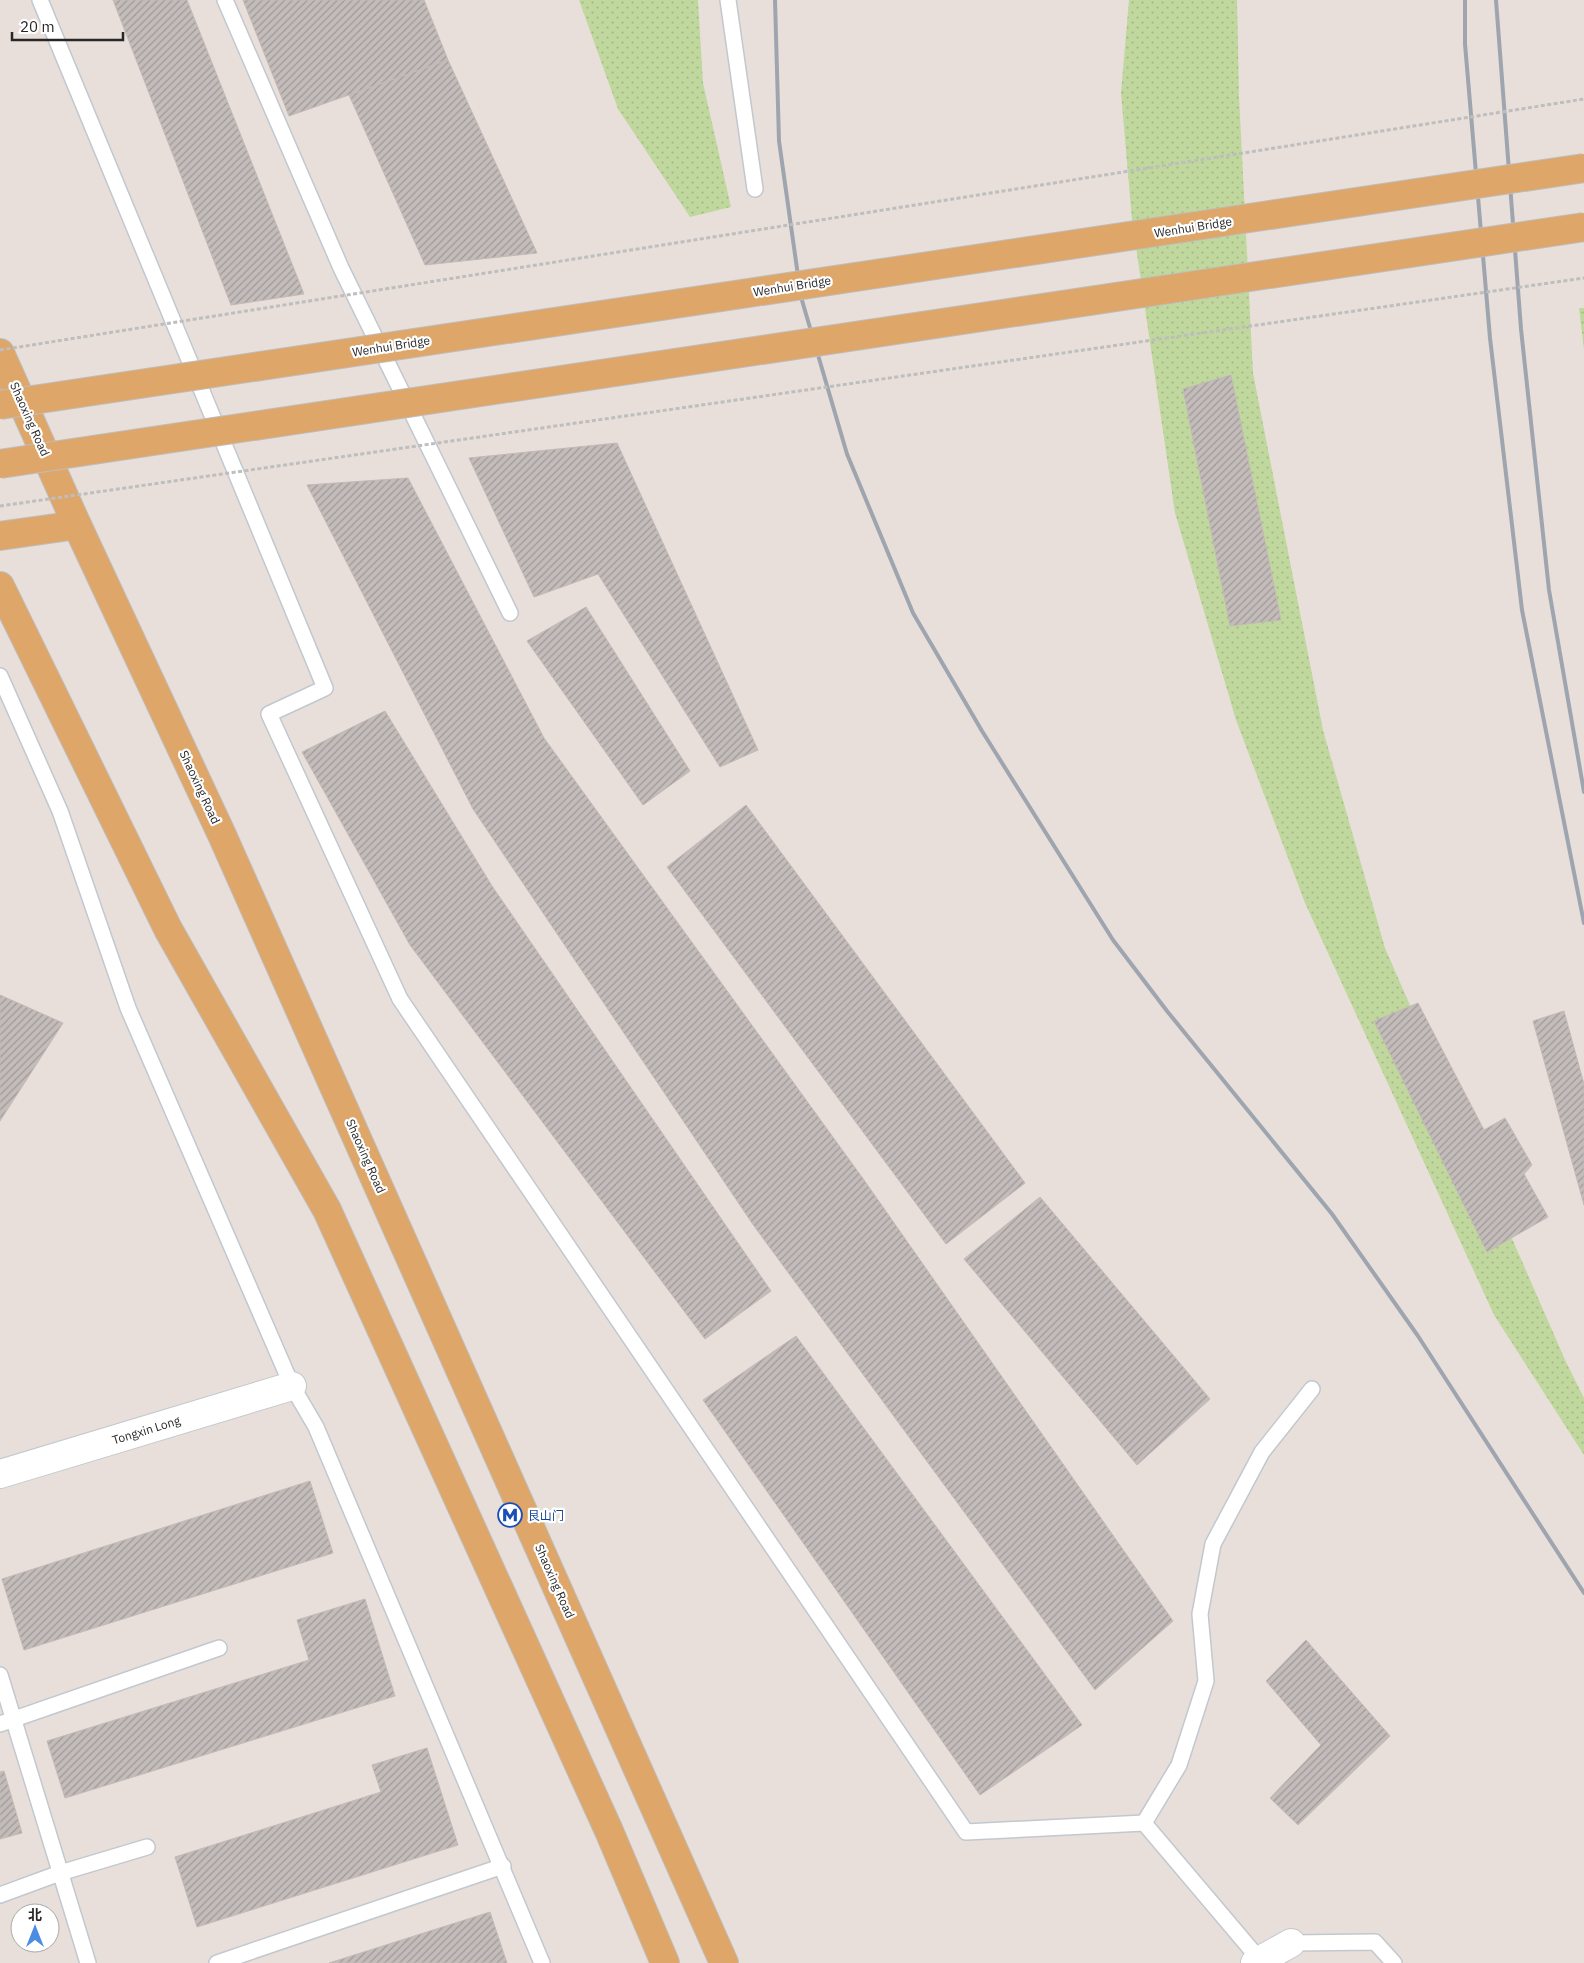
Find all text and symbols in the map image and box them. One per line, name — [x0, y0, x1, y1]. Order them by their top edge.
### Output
scale bar — [12, 10, 124, 42]
text: 20 m — [20, 17, 55, 36]
street label: Wenhui Bridge — [1153, 213, 1233, 241]
street label: Wenhui Bridge — [752, 272, 832, 300]
street label: Wenhui Bridge — [351, 332, 431, 360]
street label: Shaoxing Road — [7, 380, 53, 458]
street label: Shaoxing Road — [176, 748, 224, 826]
street label: Shaoxing Road — [343, 1117, 389, 1195]
street label: Tongxin Long — [110, 1412, 183, 1447]
metro station icon: 艮山门 — [497, 1502, 523, 1528]
place label: 艮山门 — [528, 1508, 564, 1523]
street label: Shaoxing Road — [532, 1542, 578, 1620]
north arrow — [10, 1903, 60, 1953]
text: 北 — [28, 1906, 42, 1924]

